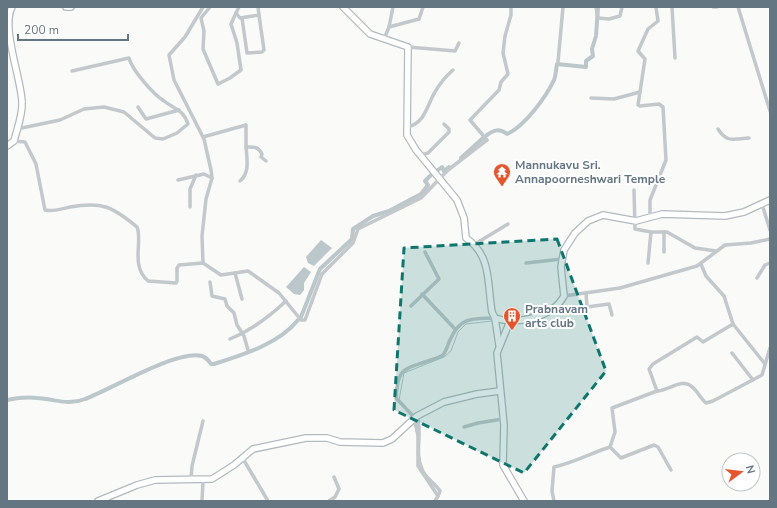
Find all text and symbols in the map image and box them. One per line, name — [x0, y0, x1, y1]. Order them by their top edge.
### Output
scale bar — [18, 16, 128, 42]
text: 200 m — [24, 22, 59, 38]
place label: Mannukavu Sri. Annapoorneshwari Temple — [515, 157, 666, 187]
temple icon: Mannukavu Sri. Annapoorneshwari Temple — [492, 162, 512, 187]
place label: Prabnavam arts club — [525, 301, 588, 331]
building icon: Prabnavam arts club — [502, 306, 522, 331]
north arrow — [721, 452, 761, 492]
text: N — [742, 464, 758, 475]

